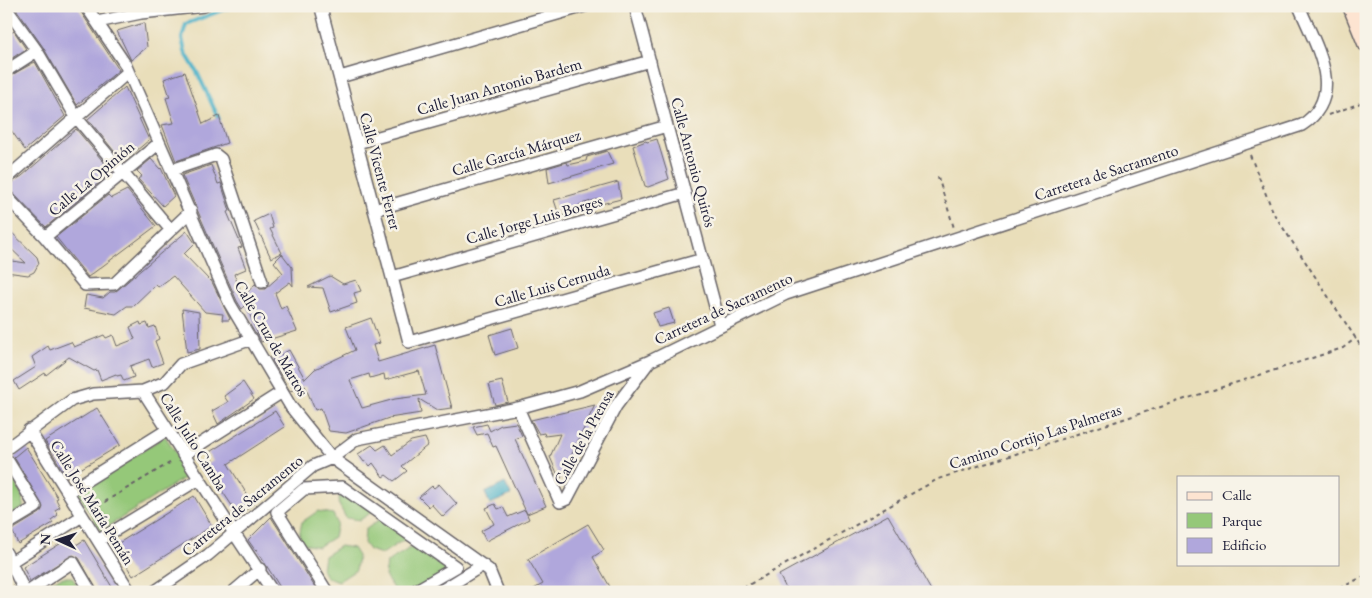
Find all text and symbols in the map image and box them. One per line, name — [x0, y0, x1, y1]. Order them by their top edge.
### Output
street label: Calle Juan Antonio Bardem — [414, 53, 585, 120]
street label: Calle Antonio Quirós — [666, 95, 721, 229]
street label: Calle Vicente Ferrer — [355, 110, 406, 233]
street label: Calle García Márquez — [449, 124, 583, 181]
street label: Calle La Opinión — [44, 136, 139, 221]
street label: Carretera de Sacramento — [1031, 139, 1181, 206]
street label: Calle Jorge Luis Borges — [463, 190, 605, 249]
street label: Calle Luis Cernuda — [492, 259, 613, 312]
street label: Carretera de Sacramento — [651, 267, 796, 350]
street label: Calle Cruz de Martos — [230, 276, 313, 400]
street label: Calle de la Prensa — [548, 385, 619, 489]
street label: Calle Julio Camba — [155, 388, 233, 495]
street label: Camino Cortijo Las Palmeras — [946, 399, 1124, 474]
street label: Calle José María Pemán — [46, 436, 140, 569]
street label: Carretera de Sacramento — [177, 450, 307, 561]
legend — [1177, 476, 1340, 566]
text: Calle — [1222, 485, 1252, 504]
text: Parque — [1222, 511, 1262, 530]
north arrow — [32, 516, 82, 566]
text: N — [36, 533, 54, 545]
text: Edificio — [1222, 535, 1266, 554]

